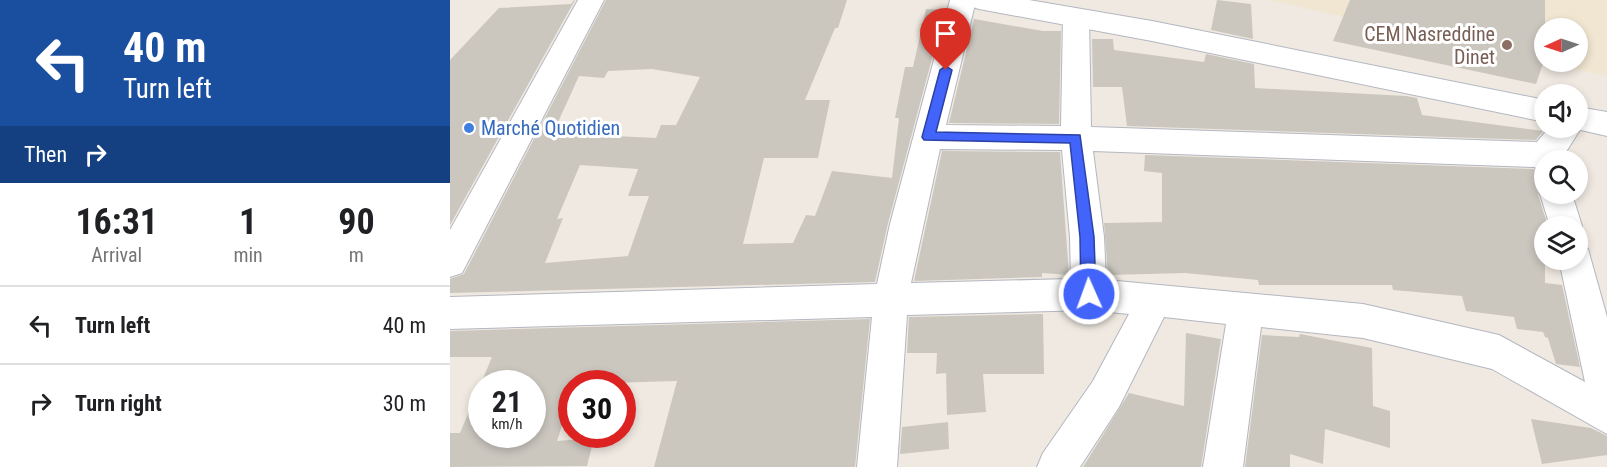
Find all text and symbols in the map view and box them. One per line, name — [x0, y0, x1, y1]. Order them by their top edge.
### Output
pin — [920, 8, 971, 70]
icon: arrive — [929, 17, 962, 50]
north arrow — [1534, 18, 1588, 72]
map controls — [1534, 18, 1588, 270]
place label: CEM Nasreddine Dinet — [1364, 22, 1495, 69]
text: 40 m — [123, 23, 206, 72]
icon: left — [24, 24, 102, 102]
marker: CEM Nasreddine Dinet — [1500, 38, 1514, 52]
text: Turn left — [123, 73, 212, 105]
button: sound — [1534, 84, 1588, 138]
place label: Marché Quotidien — [481, 116, 620, 140]
marker: Marché Quotidien — [462, 121, 476, 135]
icon: right — [79, 138, 112, 171]
text: Then — [24, 142, 67, 167]
button: search — [1534, 150, 1588, 204]
text: 16:31 — [75, 201, 158, 243]
text: 1 — [239, 201, 257, 243]
text: 90 — [338, 201, 375, 243]
button: layers — [1534, 216, 1588, 270]
text: Arrival — [91, 243, 142, 267]
text: min — [233, 243, 263, 267]
text: m — [349, 243, 364, 267]
position arrow — [1057, 262, 1121, 326]
icon: left — [24, 309, 57, 342]
text: Turn left — [75, 313, 150, 338]
text: 40 m — [383, 313, 426, 338]
speed limit sign: 30 — [558, 370, 636, 448]
text: 21 — [492, 384, 522, 419]
icon: right — [24, 387, 57, 420]
text: Turn right — [75, 391, 162, 416]
text: 30 m — [383, 391, 426, 416]
text: km/h — [492, 415, 522, 433]

